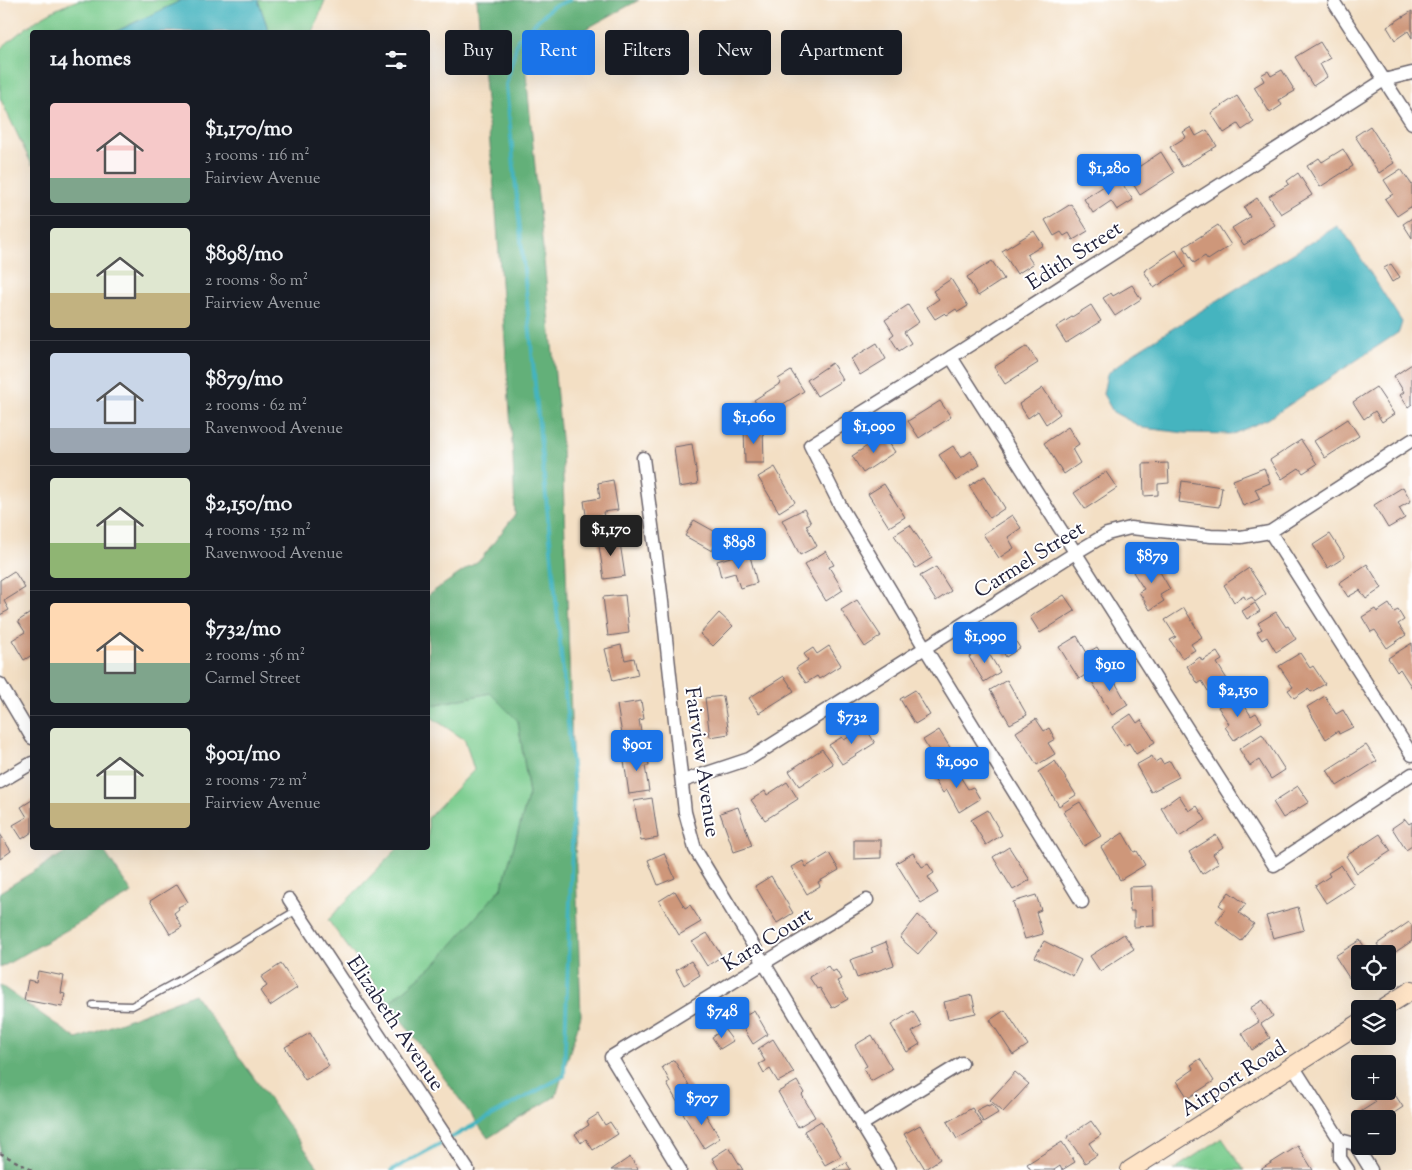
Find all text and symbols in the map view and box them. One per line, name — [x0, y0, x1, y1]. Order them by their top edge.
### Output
chip: Buy — [445, 30, 512, 75]
chip: Rent — [522, 30, 595, 75]
chip: Filters — [605, 30, 689, 75]
chip: New — [699, 30, 771, 75]
chip: Apartment — [781, 30, 902, 75]
text: 14 homes — [50, 45, 131, 75]
icon: filters — [382, 46, 410, 74]
text: $1,170/mo — [205, 115, 292, 145]
icon: home — [90, 123, 150, 183]
text: 3 rooms · 116 m² — [205, 145, 310, 168]
pin: $1,280 — [1068, 154, 1150, 196]
text: $1,280 — [1088, 158, 1130, 181]
text: Fairview Avenue — [205, 168, 320, 191]
street label: Edith Street — [1021, 215, 1129, 299]
text: $898/mo — [205, 240, 283, 270]
icon: home — [90, 248, 150, 308]
text: 2 rooms · 80 m² — [205, 270, 308, 293]
text: Fairview Avenue — [205, 293, 320, 316]
text: $879/mo — [205, 365, 283, 395]
icon: home — [90, 373, 150, 433]
text: 2 rooms · 62 m² — [205, 395, 307, 418]
pin: $1,060 — [713, 402, 795, 445]
text: $1,060 — [733, 407, 775, 430]
pin: $1,090 — [833, 412, 915, 454]
text: $1,090 — [853, 416, 895, 439]
text: Ravenwood Avenue — [205, 418, 343, 441]
text: $2,150/mo — [205, 490, 292, 520]
icon: home — [90, 498, 150, 558]
pin: $1,170 — [570, 514, 652, 557]
street label: Carmel Street — [969, 515, 1091, 607]
text: $1,170 — [591, 519, 631, 542]
text: 4 rooms · 152 m² — [205, 520, 311, 543]
pin: $898 — [709, 528, 769, 570]
text: $898 — [723, 532, 755, 555]
pin: $879 — [1122, 542, 1182, 584]
text: Ravenwood Avenue — [205, 543, 343, 566]
text: $879 — [1136, 546, 1168, 569]
text: $732/mo — [205, 615, 281, 645]
pin: $1,090 — [944, 622, 1026, 664]
icon: home — [90, 623, 150, 683]
text: $1,090 — [964, 626, 1006, 649]
text: 2 rooms · 56 m² — [205, 645, 305, 668]
pin: $910 — [1080, 650, 1140, 692]
text: $910 — [1095, 654, 1125, 677]
text: Carmel Street — [205, 668, 300, 691]
pin: $2,150 — [1197, 676, 1279, 718]
text: $2,150 — [1218, 680, 1258, 703]
street label: Fairview Avenue — [676, 685, 726, 839]
pin: $732 — [822, 702, 882, 745]
text: $732 — [837, 707, 867, 730]
pin: $901 — [607, 730, 667, 772]
text: $901 — [622, 734, 652, 757]
text: $901/mo — [205, 740, 280, 770]
pin: $1,090 — [916, 746, 998, 789]
icon: home — [90, 748, 150, 808]
text: $1,090 — [936, 751, 978, 774]
text: 2 rooms · 72 m² — [205, 770, 307, 793]
text: Fairview Avenue — [205, 793, 320, 816]
street label: Kara Court — [717, 901, 819, 980]
map controls — [1351, 945, 1396, 1155]
button: locate — [1351, 945, 1396, 990]
street label: Elizabeth Avenue — [338, 951, 451, 1098]
pin: $748 — [692, 996, 752, 1039]
button: layers — [1351, 1000, 1396, 1045]
text: $748 — [706, 1001, 738, 1024]
street label: Airport Road — [1175, 1034, 1293, 1125]
button: + — [1351, 1055, 1396, 1100]
pin: $707 — [672, 1084, 732, 1126]
text: $707 — [686, 1088, 718, 1111]
button: − — [1351, 1110, 1396, 1155]

